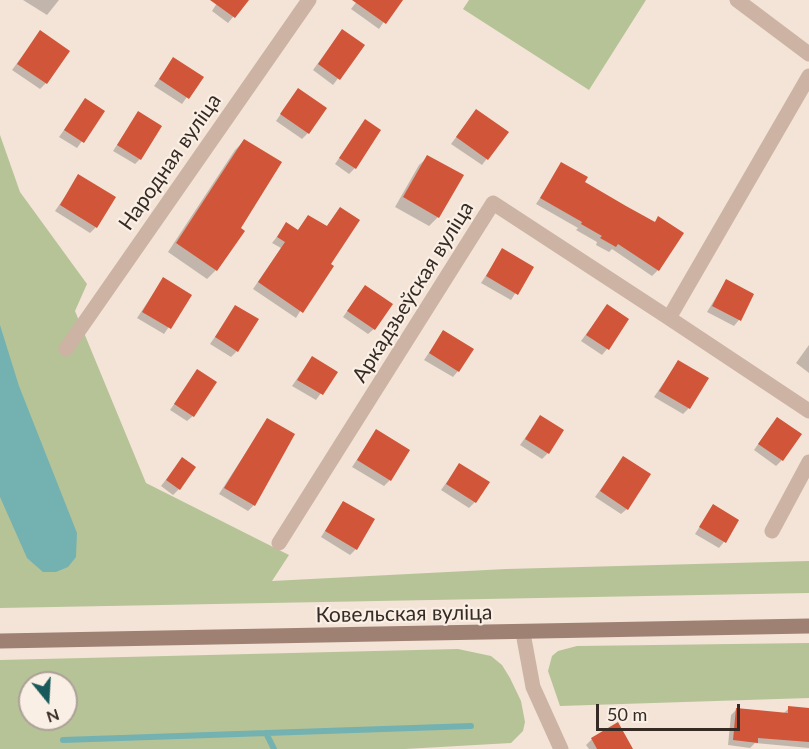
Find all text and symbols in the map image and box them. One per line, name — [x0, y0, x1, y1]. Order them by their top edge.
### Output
street label: Народная вуліца — [114, 89, 226, 235]
street label: Аркадзьеўская вуліца — [347, 197, 479, 387]
street label: Ковельская вуліца — [316, 600, 492, 628]
north arrow — [18, 671, 78, 731]
scale bar — [599, 692, 743, 730]
text: 50 m — [607, 703, 647, 725]
text: N — [44, 706, 62, 728]

